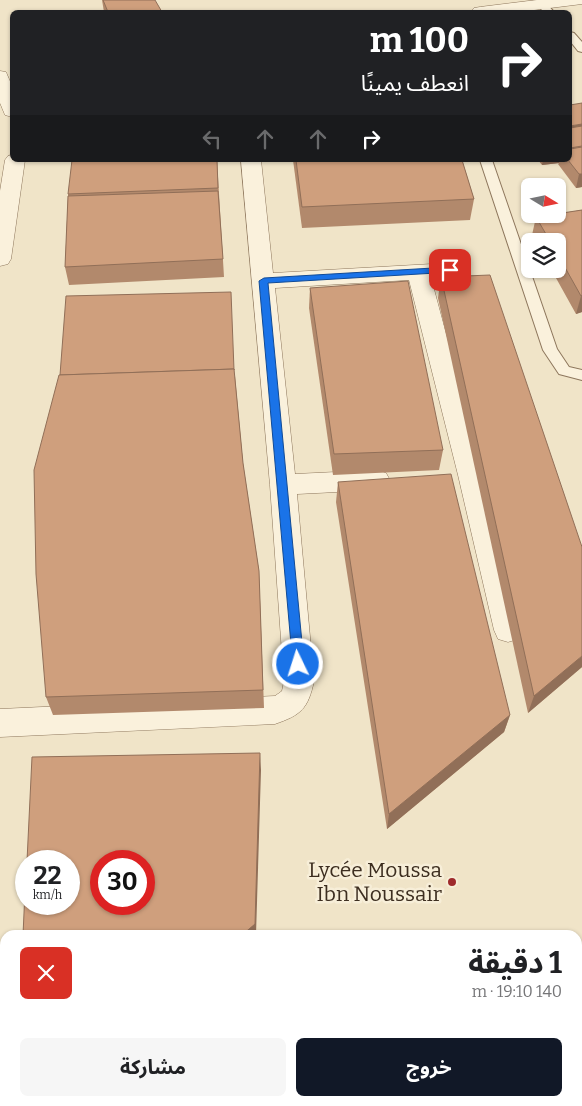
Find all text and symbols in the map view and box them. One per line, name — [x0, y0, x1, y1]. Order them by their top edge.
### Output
text: 100 m — [370, 19, 469, 61]
icon: right — [487, 30, 552, 95]
text: انعطف يمينًا — [361, 70, 469, 97]
icon: left — [198, 125, 226, 153]
icon: ahead — [251, 125, 279, 153]
icon: ahead — [304, 125, 332, 153]
icon: right — [357, 125, 385, 153]
north arrow — [521, 178, 566, 222]
map controls — [521, 178, 566, 278]
button: layers — [521, 233, 566, 278]
pin — [429, 249, 471, 291]
icon: arrive — [436, 256, 464, 284]
position arrow — [271, 637, 323, 689]
speed limit sign: 30 — [90, 850, 155, 915]
place label: Lycée Moussa Ibn Noussair — [308, 857, 443, 907]
text: 22 — [33, 861, 62, 891]
marker: Lycée Moussa Ibn Noussair — [446, 876, 458, 888]
text: km/h — [33, 888, 62, 902]
text: 1 دقيقة — [468, 945, 562, 981]
button: close — [20, 947, 72, 999]
text: 140 m · 19:10 — [472, 982, 562, 1001]
button: مشاركة — [20, 1038, 286, 1096]
button: خروج — [296, 1038, 562, 1096]

